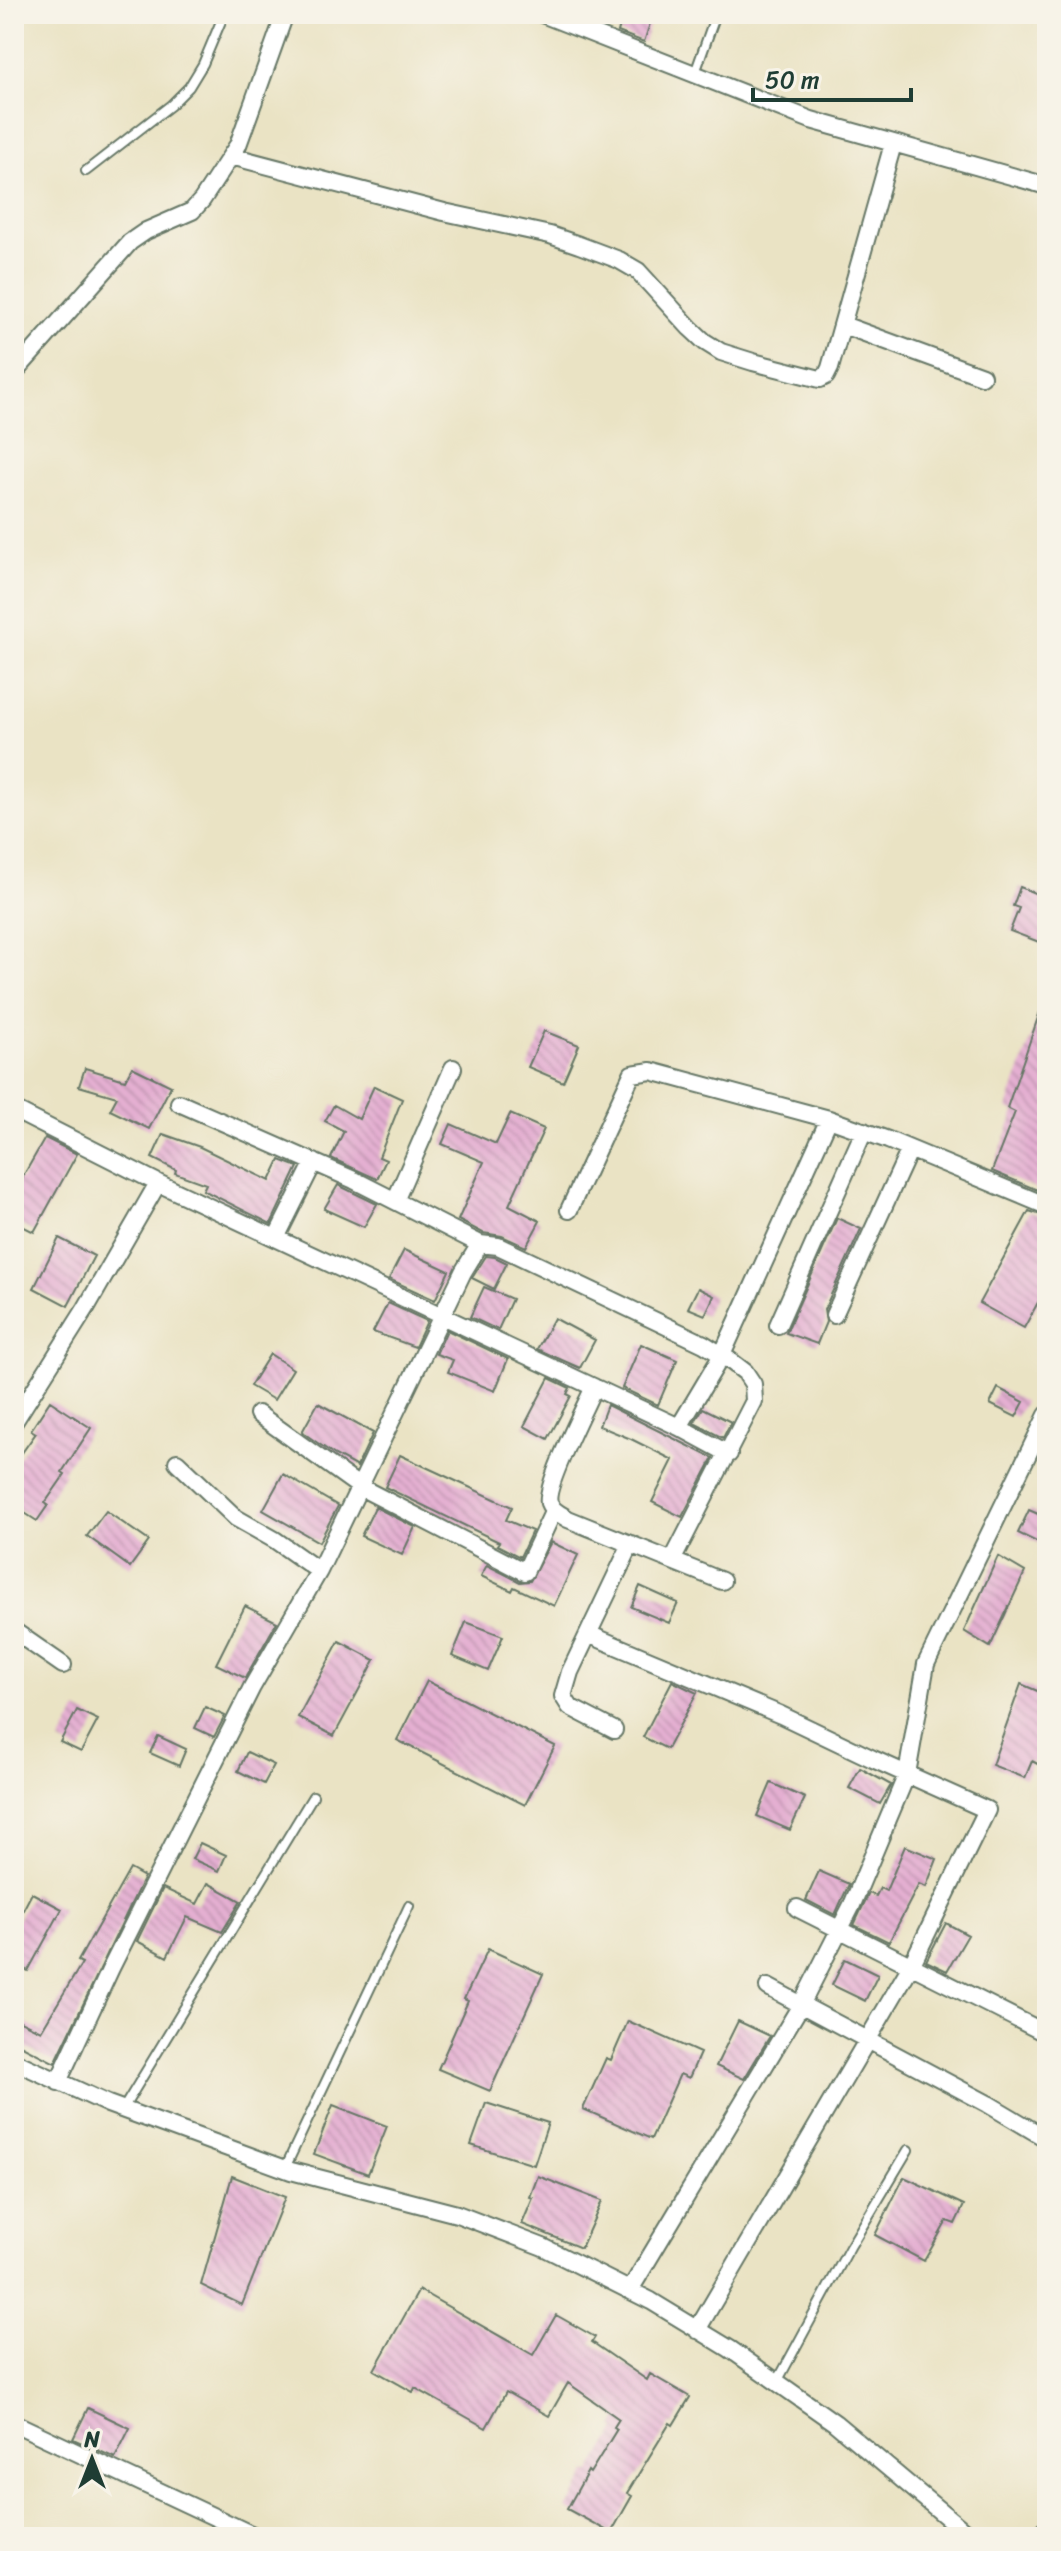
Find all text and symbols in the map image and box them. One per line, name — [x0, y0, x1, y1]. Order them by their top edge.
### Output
scale bar — [753, 52, 911, 102]
text: 50 m — [765, 59, 820, 101]
north arrow — [52, 2419, 132, 2499]
text: N — [83, 2420, 100, 2459]

